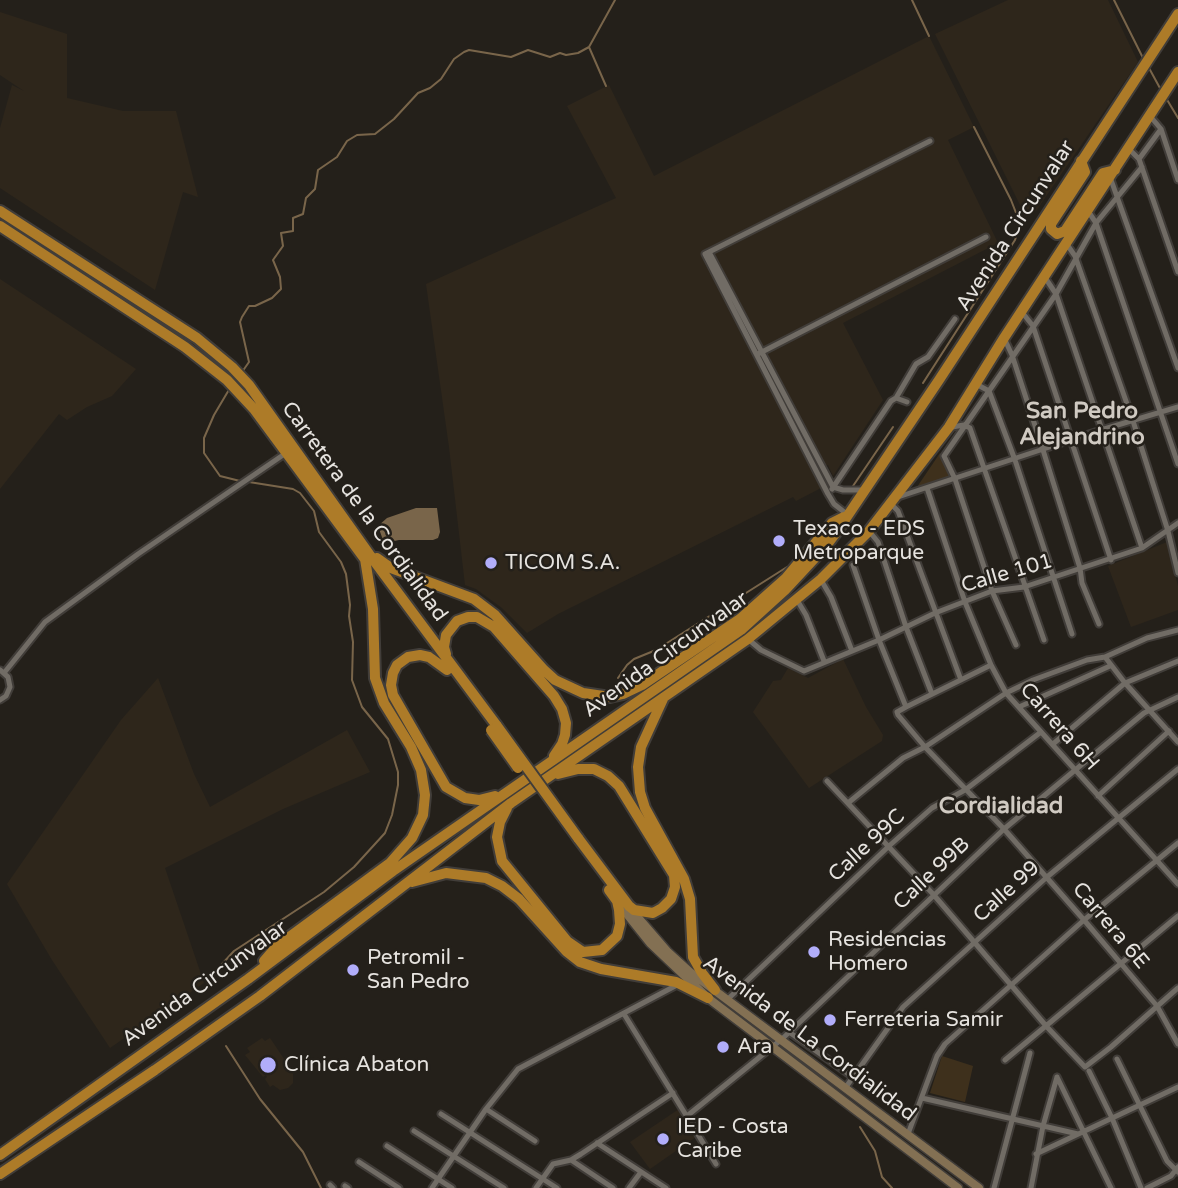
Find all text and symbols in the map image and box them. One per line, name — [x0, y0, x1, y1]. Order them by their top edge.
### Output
street label: Avenida Circunvalar — [951, 136, 1081, 316]
street label: Carretera de la Cordialidad — [276, 397, 452, 627]
district label: San Pedro Alejandrino — [1019, 398, 1145, 452]
place label: Texaco - EDS Metroparque — [793, 516, 925, 566]
marker: Texaco - EDS Metroparque — [771, 533, 787, 549]
street label: Calle 101 — [958, 549, 1056, 599]
place label: TICOM S.A. — [505, 550, 620, 576]
marker: TICOM S.A. — [483, 555, 499, 571]
street label: Avenida Circunvalar — [578, 587, 754, 723]
street label: Carrera 6H — [1014, 678, 1104, 776]
district label: Cordialidad — [939, 793, 1063, 821]
street label: Calle 99C — [824, 804, 910, 888]
street label: Calle 99B — [889, 832, 975, 916]
street label: Calle 99 — [969, 856, 1045, 928]
street label: Carrera 6E — [1066, 877, 1154, 975]
street label: Avenida Circunvalar — [117, 916, 293, 1052]
place label: Residencias Homero — [828, 927, 946, 977]
marker: Residencias Homero — [806, 944, 822, 960]
place label: Petromil - San Pedro — [367, 945, 469, 995]
street label: Avenida de La Cordialidad — [698, 951, 920, 1127]
marker: Petromil - San Pedro — [345, 962, 361, 978]
place label: Ferreteria Samir — [844, 1007, 1003, 1033]
marker: Ferreteria Samir — [822, 1012, 838, 1028]
place label: Ara — [737, 1034, 772, 1060]
marker: Ara — [715, 1039, 731, 1055]
place label: Clínica Abaton — [284, 1052, 429, 1078]
marker: Clínica Abaton — [258, 1055, 278, 1075]
place label: IED - Costa Caribe — [677, 1114, 788, 1164]
marker: IED - Costa Caribe — [655, 1131, 671, 1147]

